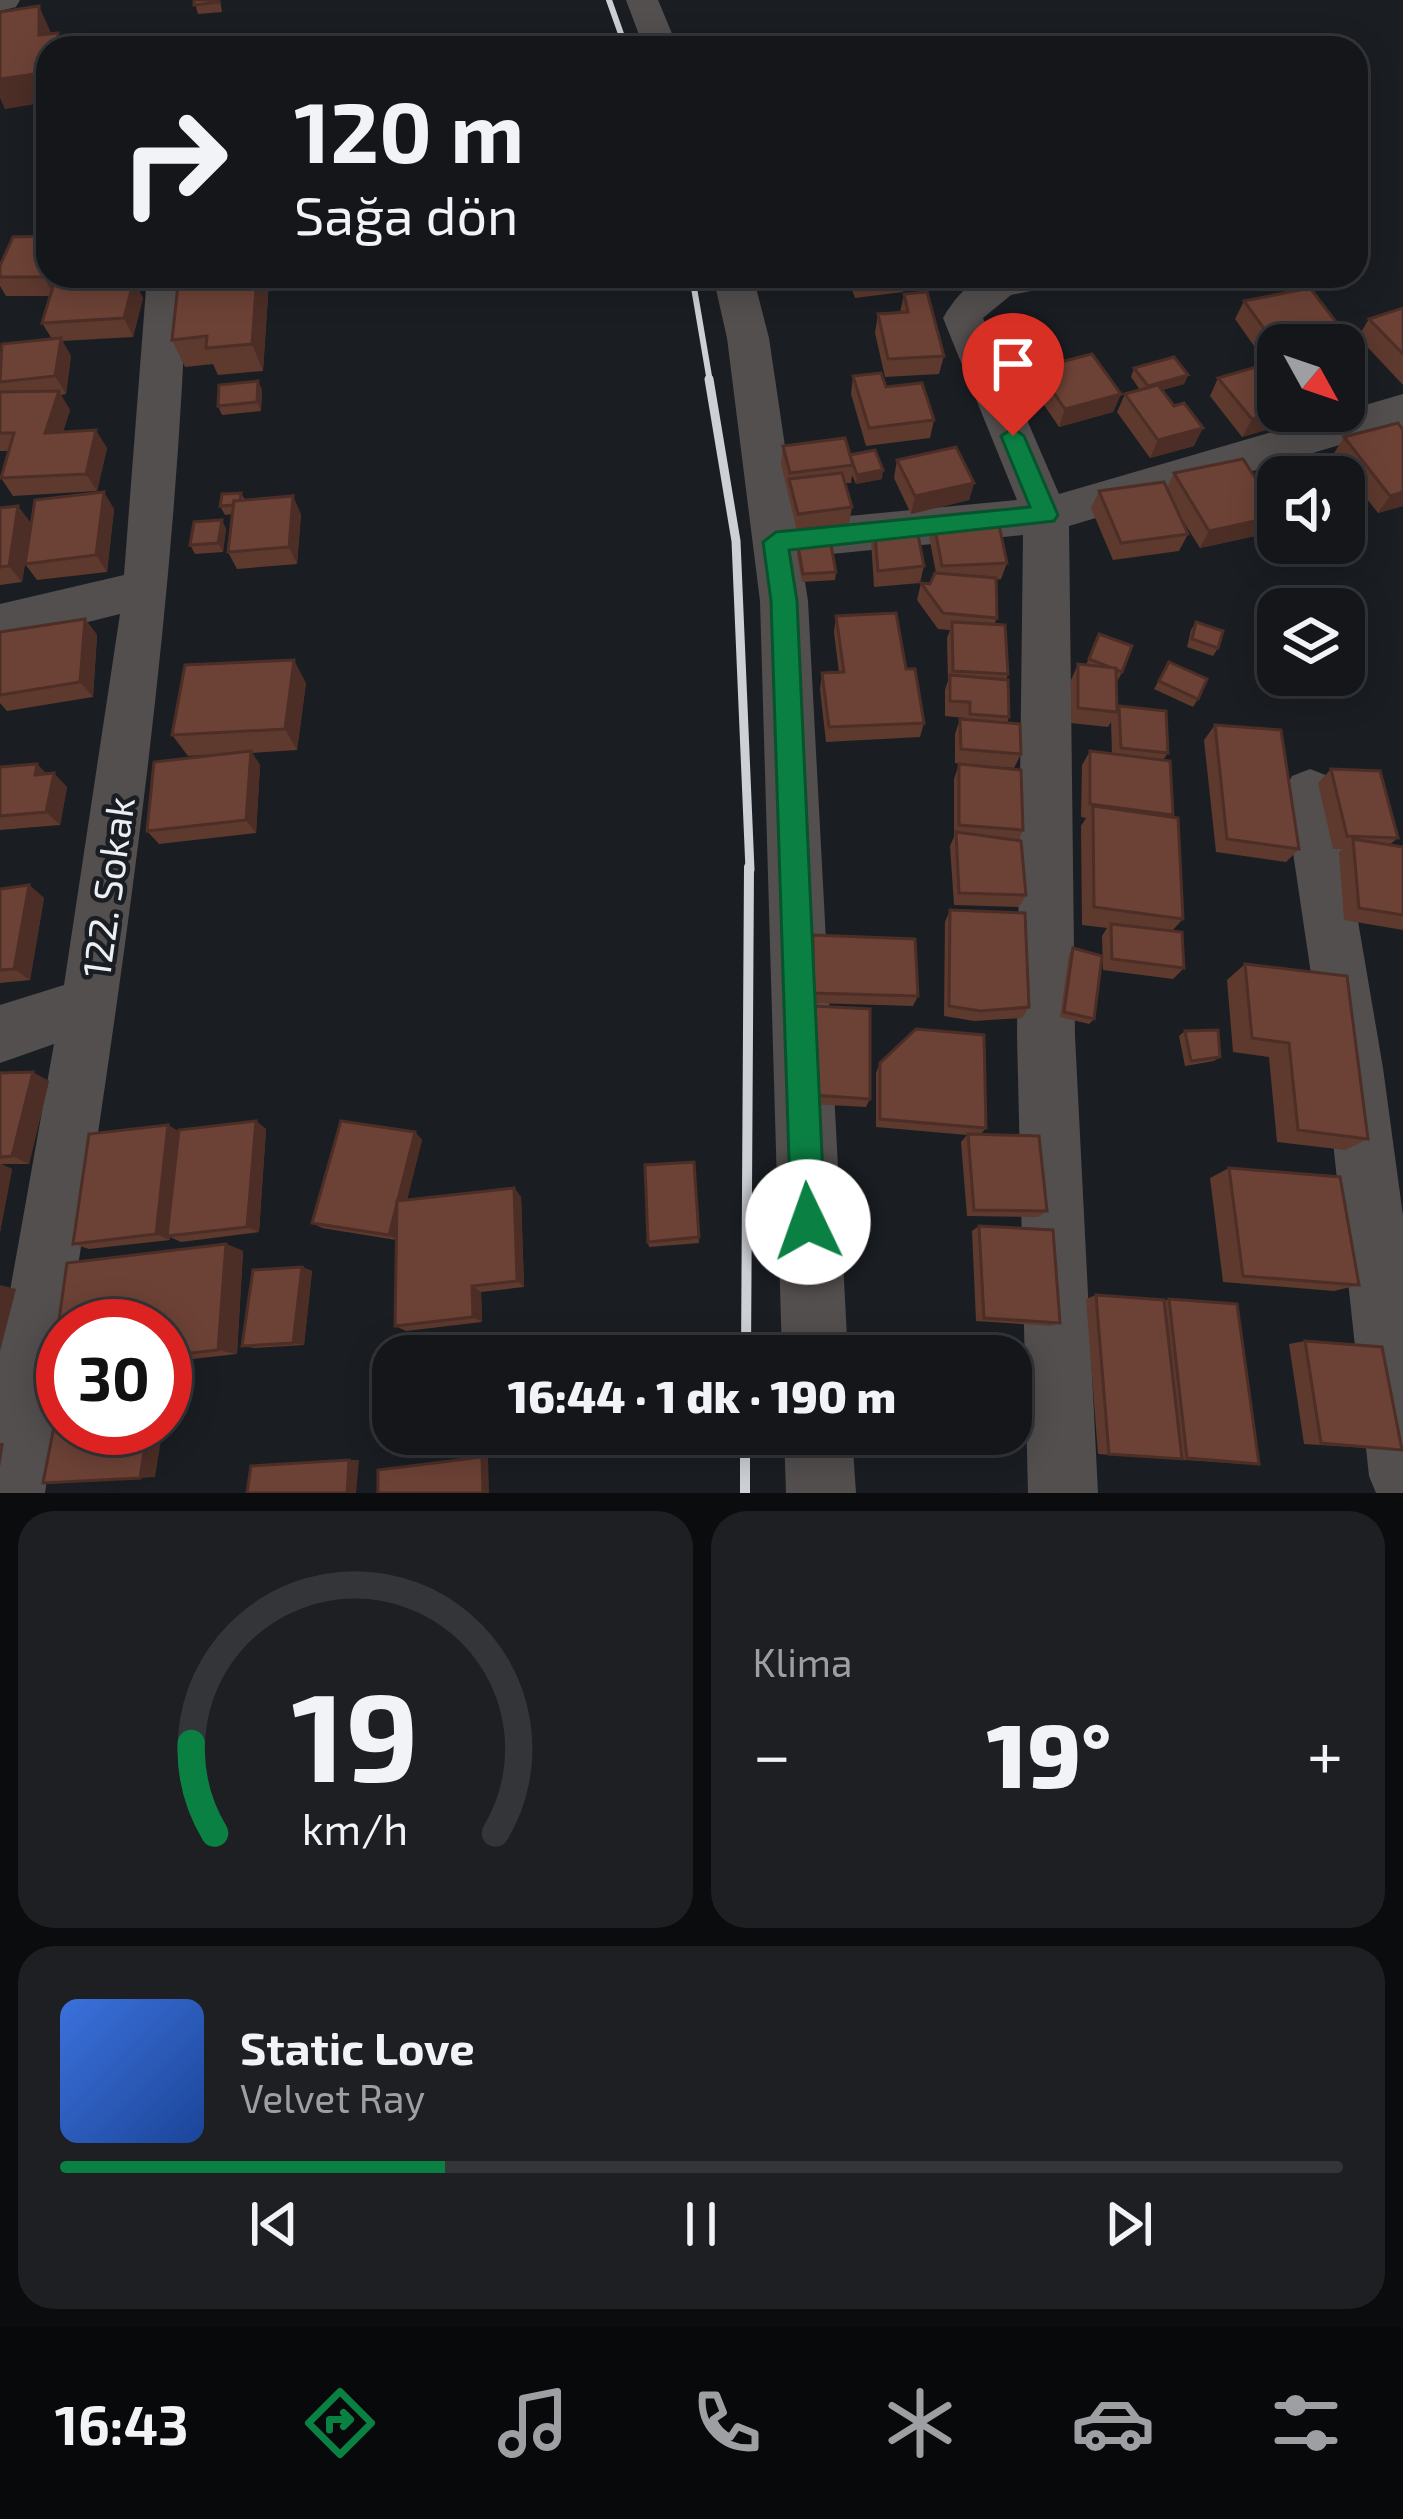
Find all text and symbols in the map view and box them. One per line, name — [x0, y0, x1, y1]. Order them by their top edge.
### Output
text: 120 m — [294, 79, 524, 180]
icon: right — [96, 84, 252, 240]
text: Sağa dön — [294, 181, 518, 246]
pin — [962, 313, 1064, 436]
north arrow — [1257, 324, 1365, 432]
map controls — [1257, 324, 1365, 696]
icon: arrive — [980, 331, 1046, 397]
button: sound — [1257, 456, 1365, 564]
button: layers — [1257, 588, 1365, 696]
street label: 122. Sokak — [71, 793, 143, 980]
position arrow — [745, 1159, 871, 1285]
speed limit sign: 30 — [36, 1299, 192, 1455]
text: 16:44 · 1 dk · 190 m — [508, 1368, 896, 1422]
text: Klima — [753, 1638, 852, 1685]
text: 19 — [291, 1657, 419, 1807]
text: 19° — [987, 1698, 1111, 1806]
text: − — [753, 1713, 791, 1792]
text: + — [1307, 1713, 1343, 1792]
text: km/h — [302, 1801, 408, 1853]
text: Static Love — [240, 2020, 475, 2074]
text: Velvet Ray — [240, 2074, 425, 2121]
icon: previous — [241, 2191, 307, 2257]
icon: pause — [668, 2191, 734, 2257]
icon: next — [1096, 2191, 1162, 2257]
icon: directions — [298, 2381, 382, 2465]
icon: music — [491, 2381, 575, 2465]
icon: phone — [685, 2381, 769, 2465]
icon: climate — [878, 2381, 962, 2465]
icon: car — [1071, 2381, 1155, 2465]
icon: filters — [1264, 2381, 1348, 2465]
text: 16:43 — [55, 2391, 189, 2456]

